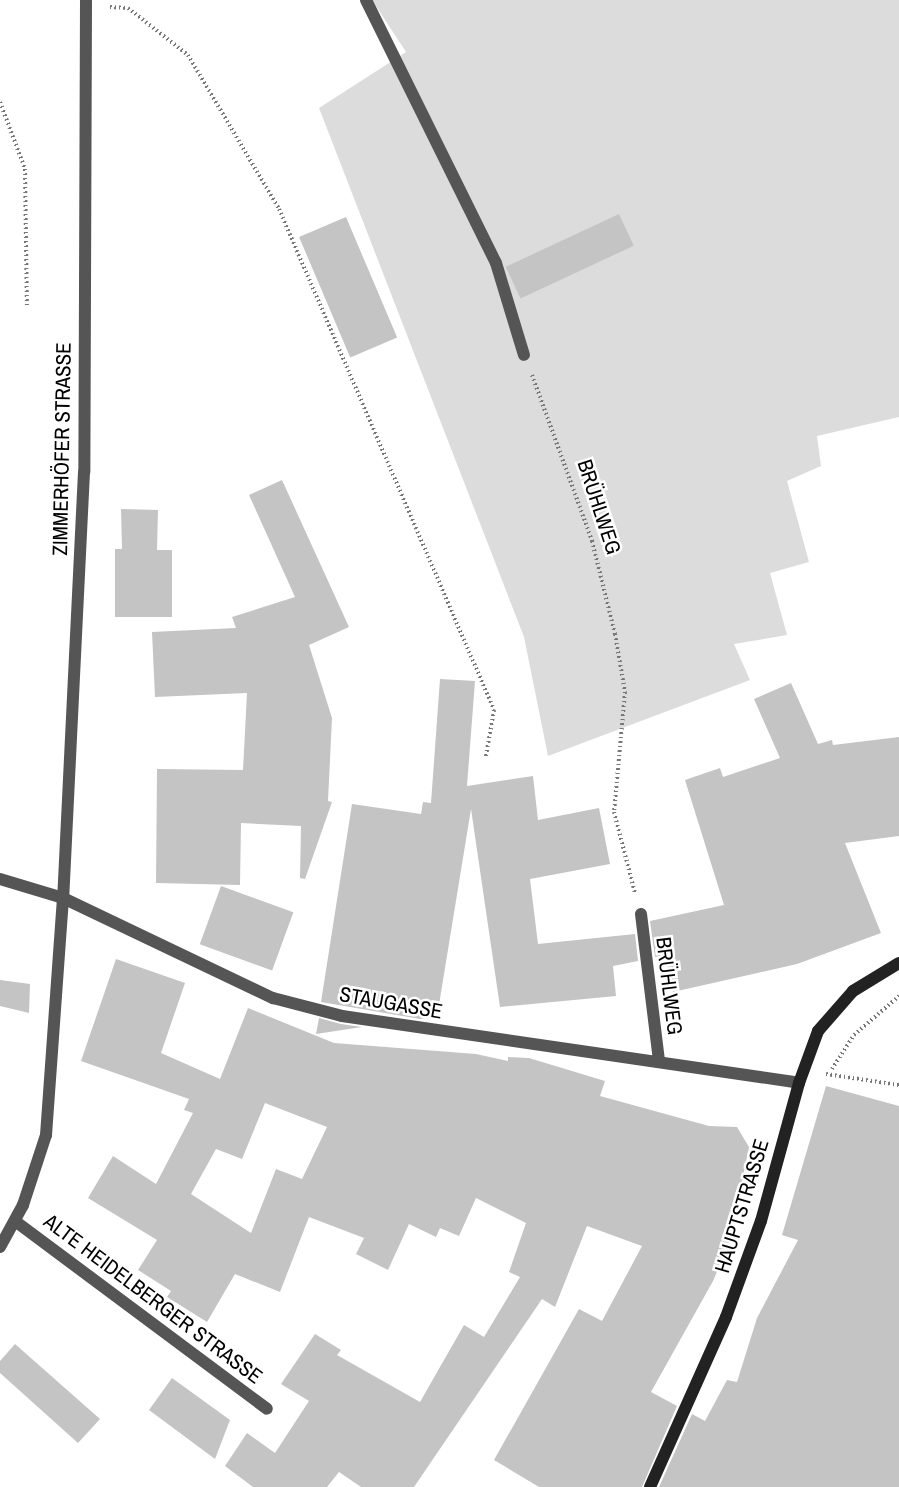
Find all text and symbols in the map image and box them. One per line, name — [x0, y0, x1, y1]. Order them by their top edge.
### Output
street label: ZIMMERHÖFER STRASSE — [48, 342, 76, 556]
street label: BRÜHLWEG — [572, 456, 626, 558]
street label: BRÜHLWEG — [651, 936, 687, 1036]
street label: STAUGASSE — [338, 982, 444, 1024]
street label: HAUPTSTRASSE — [710, 1136, 774, 1276]
street label: ALTE HEIDELBERGER STRASSE — [39, 1209, 267, 1389]

